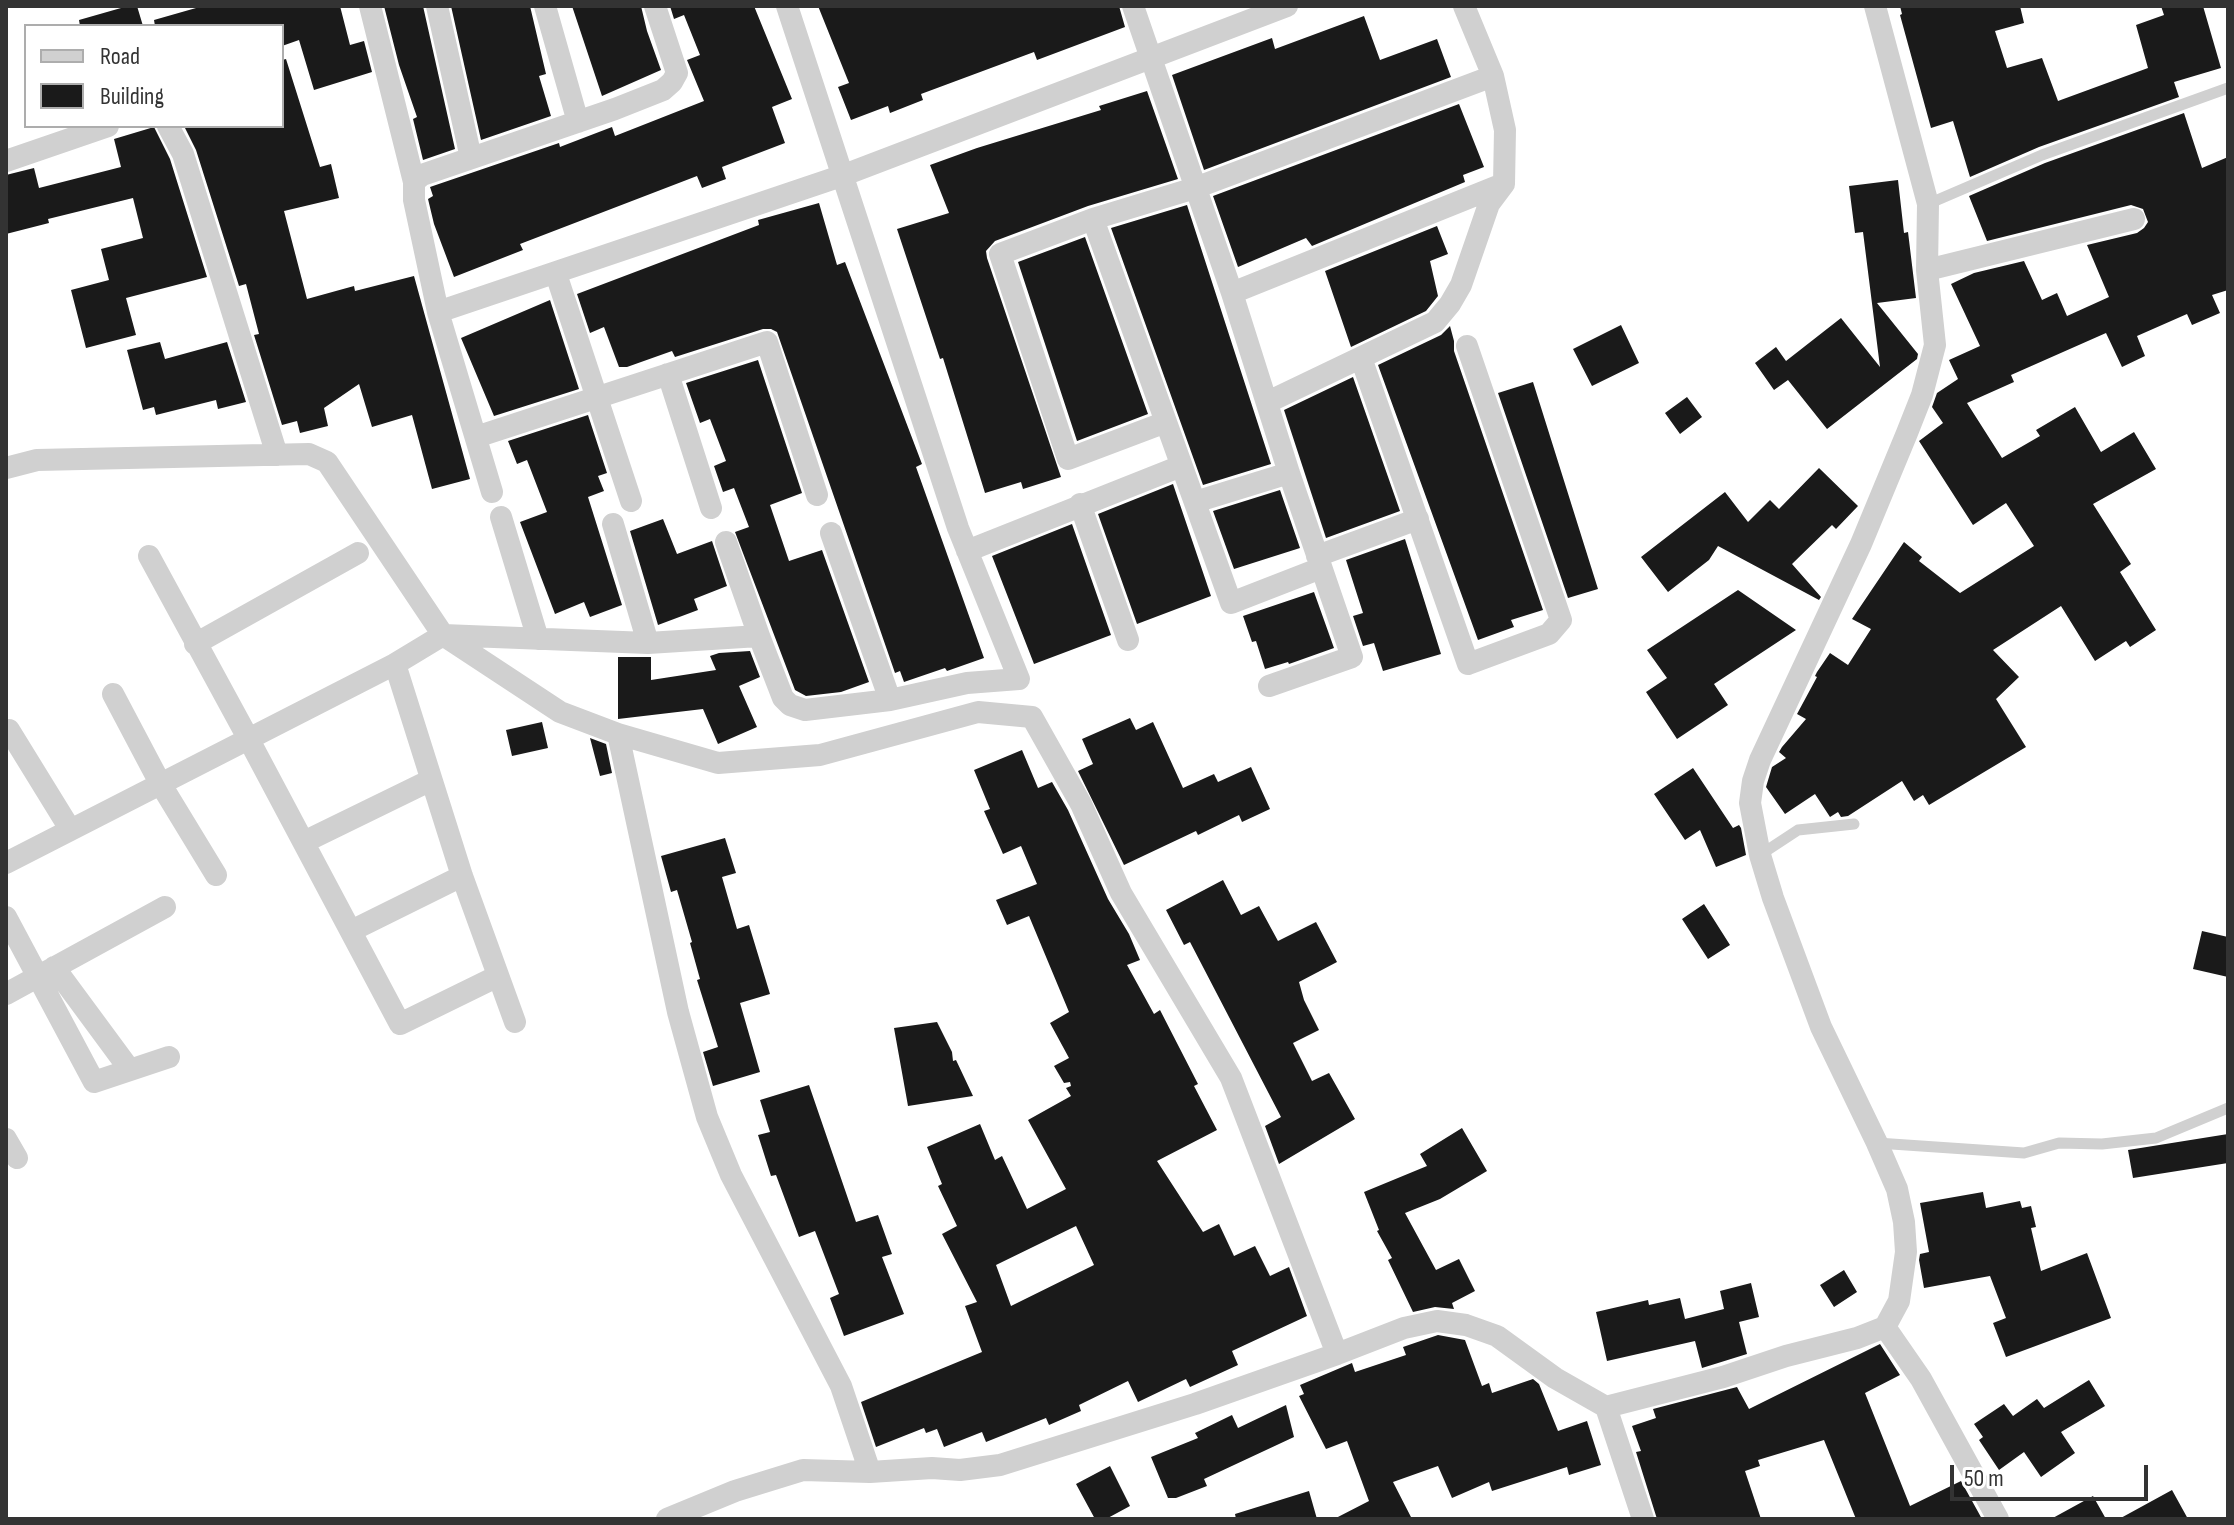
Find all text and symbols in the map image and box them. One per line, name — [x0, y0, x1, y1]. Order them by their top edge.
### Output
legend — [24, 24, 284, 128]
text: Road — [100, 42, 140, 71]
text: Building — [100, 82, 164, 111]
scale bar — [1954, 1449, 2152, 1499]
text: 50 m — [1964, 1464, 2004, 1493]

